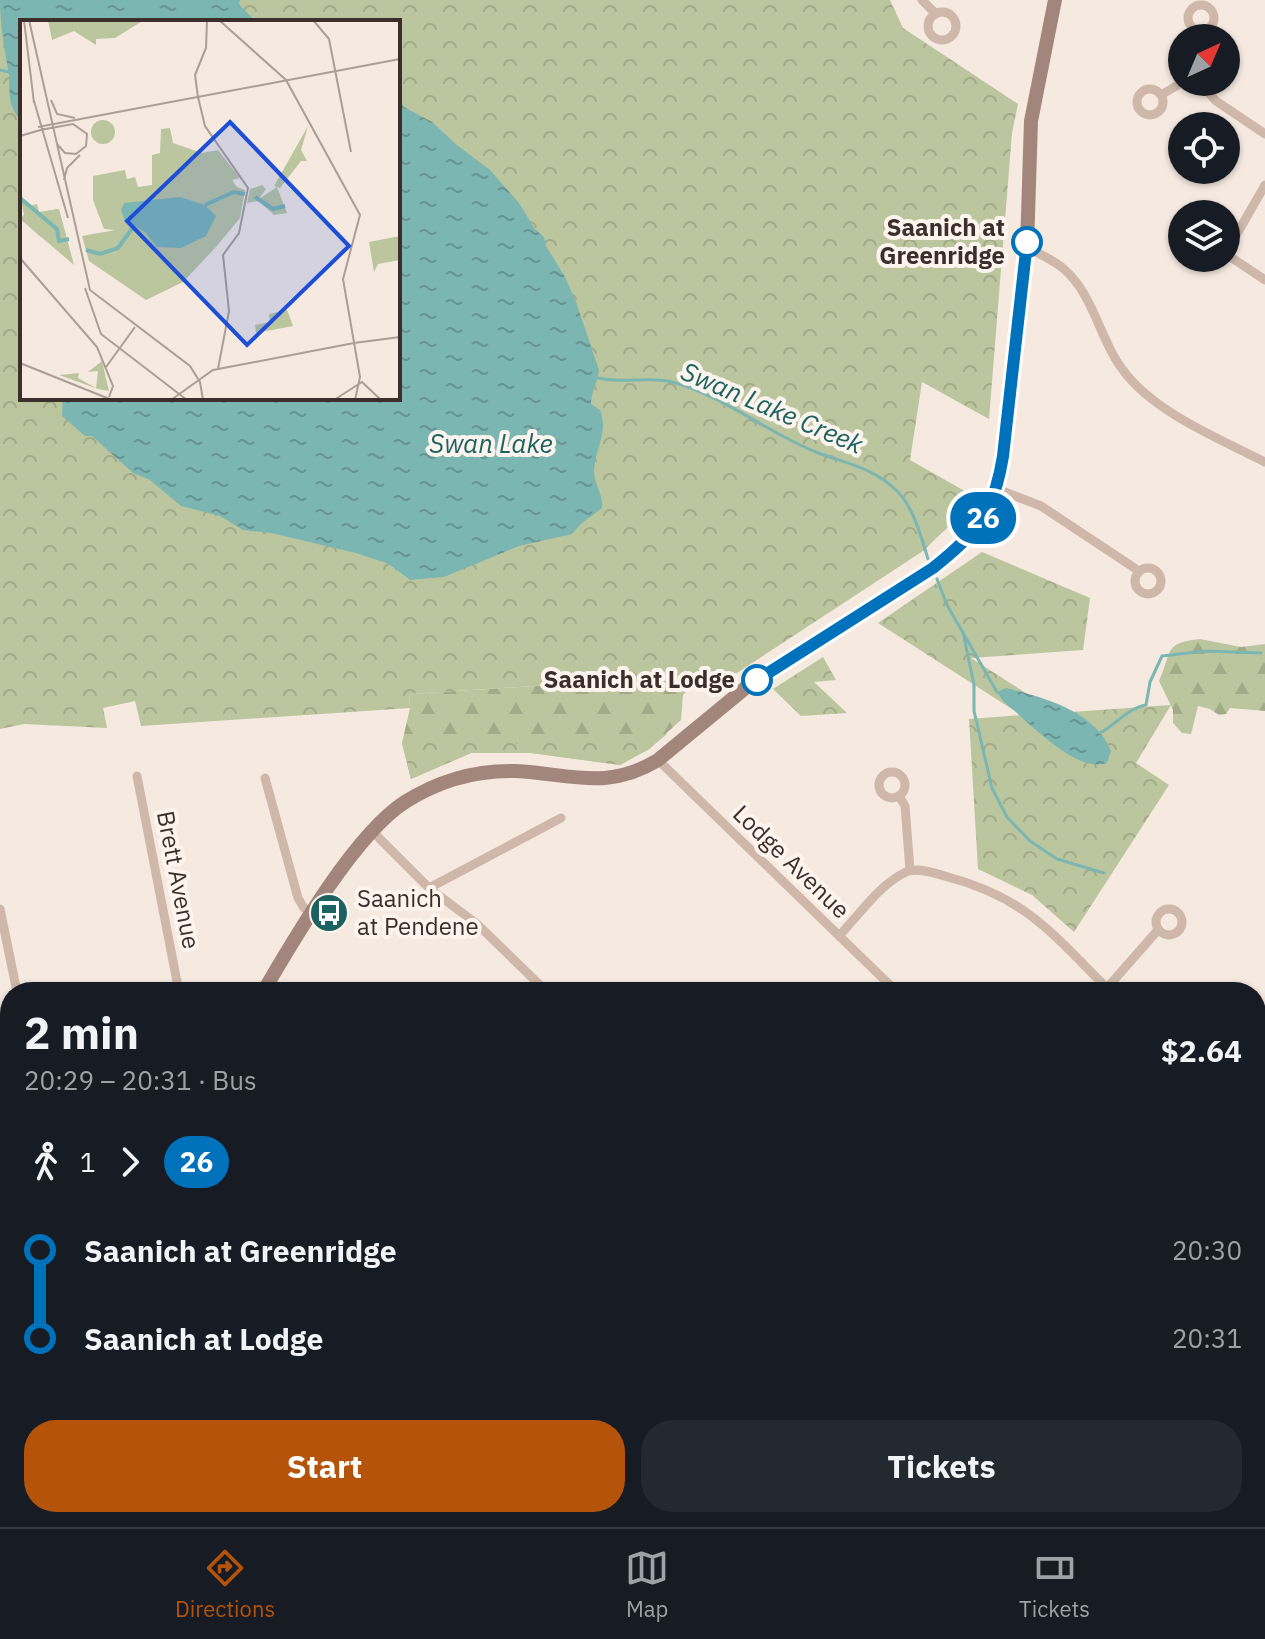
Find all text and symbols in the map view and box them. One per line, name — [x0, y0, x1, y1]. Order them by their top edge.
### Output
inset map — [20, 20, 400, 400]
north arrow — [1168, 24, 1240, 96]
map controls — [1168, 24, 1240, 272]
button: locate — [1168, 112, 1240, 184]
button: layers — [1168, 200, 1240, 272]
place label: Saanich at Greenridge — [879, 211, 1005, 271]
marker: Saanich at Greenridge — [1012, 227, 1042, 257]
water label: Swan Lake Creek — [676, 353, 869, 461]
water label: Swan Lake — [429, 426, 553, 460]
line badge: 26 — [947, 492, 1019, 544]
text: 26 — [966, 499, 1000, 536]
place label: Saanich at Lodge — [544, 663, 735, 695]
marker: Saanich at Lodge — [742, 665, 772, 695]
street label: Lodge Avenue — [726, 797, 857, 925]
street label: Brett Avenue — [150, 808, 208, 952]
place label: Saanich at Pendene — [357, 882, 479, 942]
bus stop icon: Saanich at Pendene — [308, 892, 350, 934]
text: 2 min — [24, 1004, 139, 1061]
text: $2.64 — [1161, 1031, 1242, 1070]
text: 20:29 – 20:31 · Bus — [24, 1063, 257, 1097]
icon: walk — [24, 1140, 68, 1184]
icon: forward — [108, 1140, 152, 1184]
text: 26 — [180, 1143, 213, 1180]
text: 1 — [80, 1145, 96, 1179]
text: Saanich at Greenridge — [84, 1231, 397, 1270]
text: 20:30 — [1172, 1233, 1242, 1267]
text: Saanich at Lodge — [84, 1319, 323, 1358]
text: 20:31 — [1172, 1321, 1242, 1355]
button: Start — [24, 1420, 625, 1512]
button: Tickets — [641, 1420, 1242, 1512]
tab: Directions — [175, 1546, 275, 1623]
tab: Map — [625, 1546, 669, 1623]
tab: Tickets — [1019, 1546, 1090, 1623]

